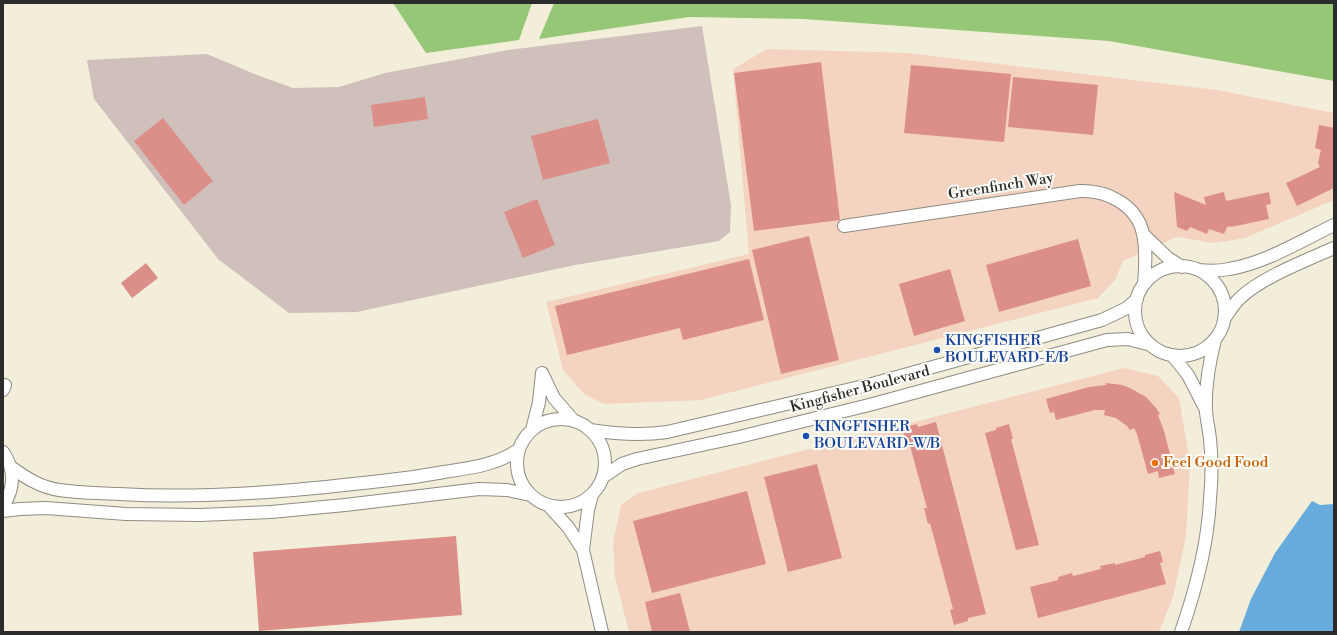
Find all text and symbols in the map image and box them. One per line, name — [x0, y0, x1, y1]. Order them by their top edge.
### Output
street label: Greenfinch Way — [947, 170, 1055, 204]
place label: KINGFISHER BOULEVARD-E/B — [945, 332, 1069, 367]
marker: KINGFISHER BOULEVARD-E/B — [932, 345, 942, 355]
street label: Kingfisher Boulevard — [788, 363, 932, 417]
place label: KINGFISHER BOULEVARD-W/B — [814, 418, 940, 453]
marker: KINGFISHER BOULEVARD-W/B — [801, 431, 811, 441]
place label: Feel Good Food — [1163, 454, 1268, 472]
marker: Feel Good Food — [1150, 458, 1160, 468]

